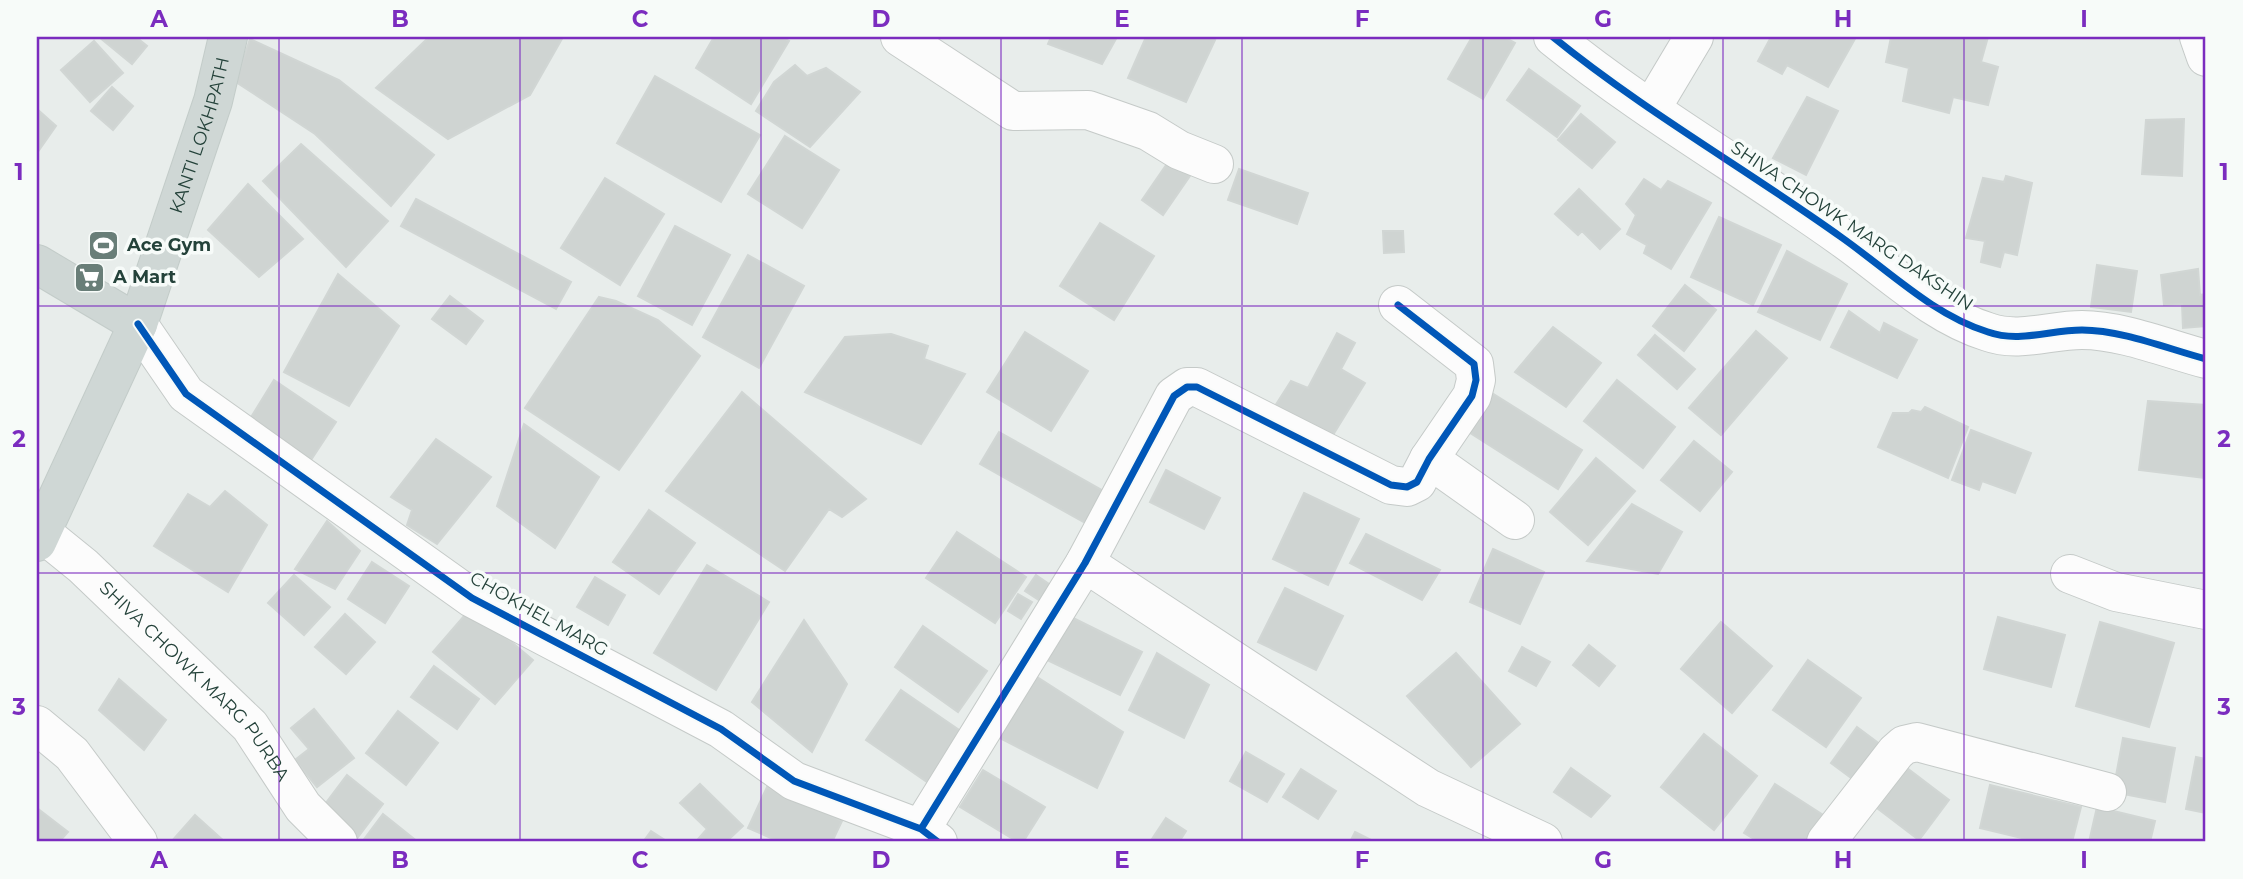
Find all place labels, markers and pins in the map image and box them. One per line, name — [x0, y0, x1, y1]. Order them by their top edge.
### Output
sports icon: Ace Gym — [87, 228, 121, 262]
place label: Ace Gym — [126, 234, 211, 256]
supermarket icon: A Mart — [73, 260, 107, 294]
place label: A Mart — [112, 266, 176, 288]

